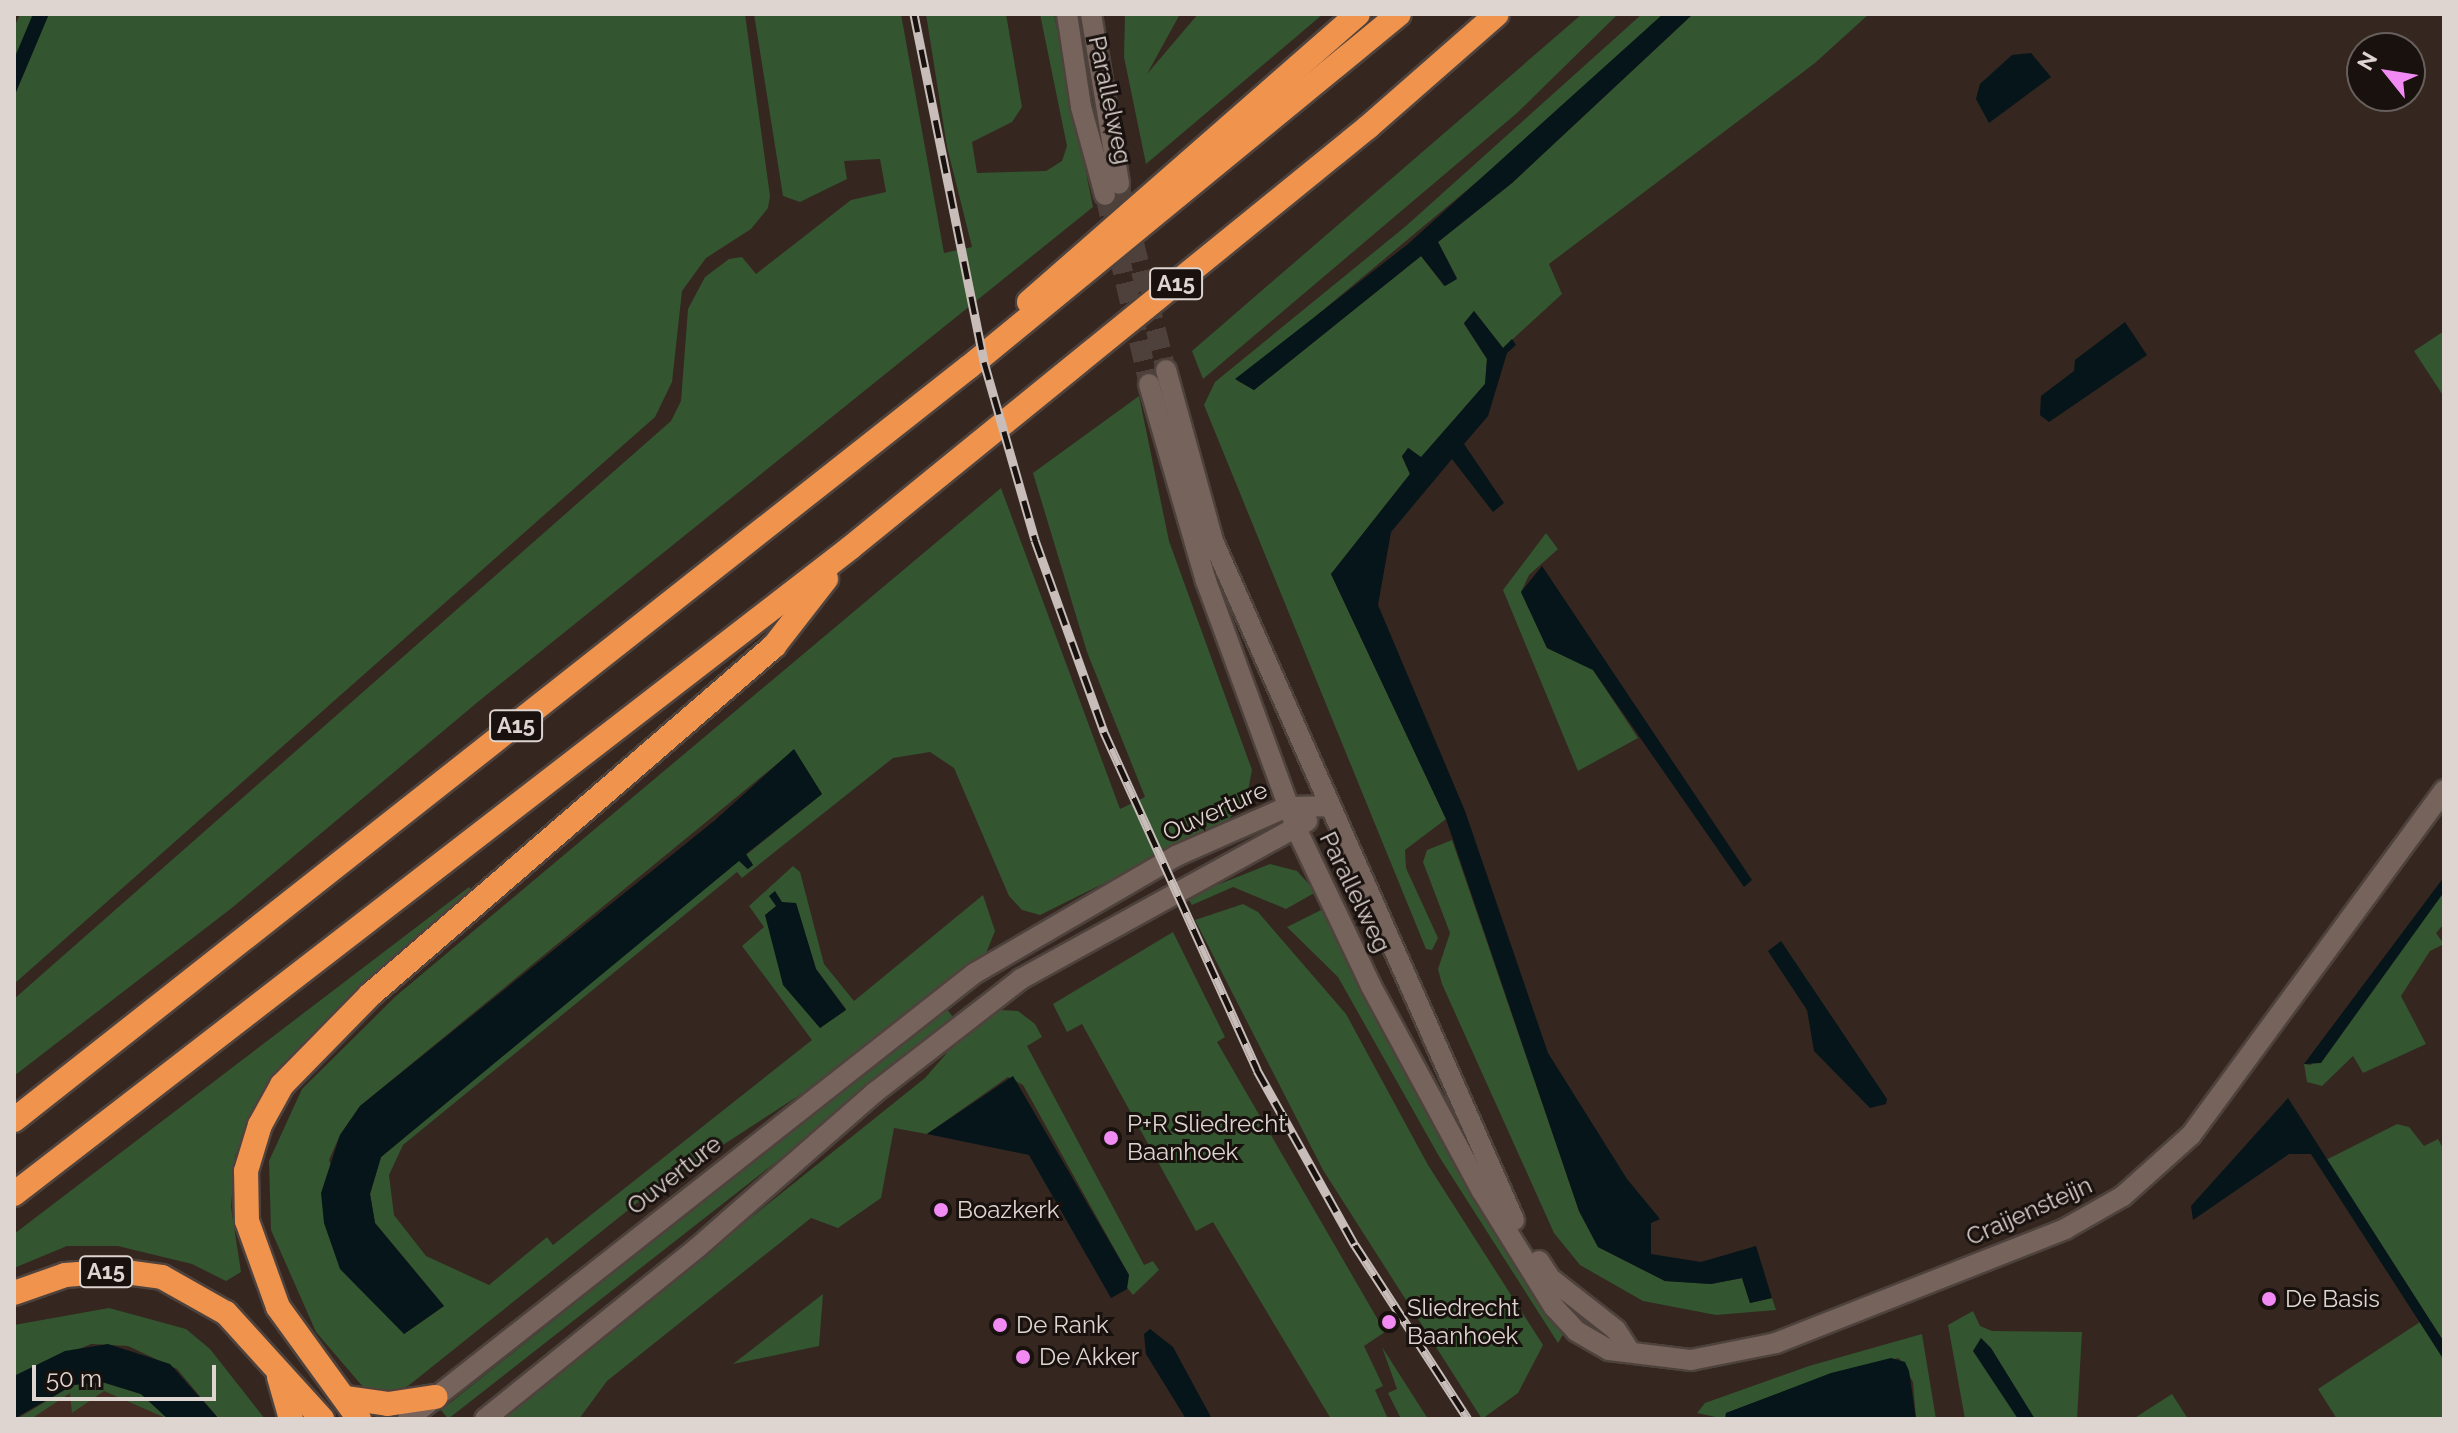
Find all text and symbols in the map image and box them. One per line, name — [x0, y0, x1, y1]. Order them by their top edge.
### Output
north arrow — [2346, 32, 2426, 112]
street label: Parallelweg — [1082, 33, 1138, 167]
text: N — [2351, 47, 2382, 75]
road number: A15 — [1148, 266, 1204, 302]
road number: A15 — [488, 708, 544, 744]
street label: Ouverture — [1158, 775, 1272, 847]
street label: Parallelweg — [1313, 827, 1397, 957]
place label: P+R Sliedrecht Baanhoek — [1127, 1110, 1286, 1166]
street label: Ouverture — [621, 1129, 727, 1221]
marker: P+R Sliedrecht Baanhoek — [1102, 1129, 1120, 1147]
street label: Craijensteijn — [1962, 1170, 2096, 1252]
place label: Boazkerk — [957, 1196, 1059, 1224]
marker: Boazkerk — [932, 1201, 950, 1219]
road number: A15 — [78, 1254, 134, 1290]
place label: De Basis — [2285, 1285, 2380, 1313]
marker: De Basis — [2260, 1290, 2278, 1308]
place label: Sliedrecht Baanhoek — [1407, 1294, 1520, 1350]
place label: De Rank — [1016, 1311, 1109, 1339]
marker: Sliedrecht Baanhoek — [1378, 1311, 1400, 1333]
marker: De Rank — [991, 1316, 1009, 1334]
place label: De Akker — [1039, 1343, 1140, 1371]
marker: De Akker — [1014, 1348, 1032, 1366]
scale bar — [36, 1349, 220, 1399]
text: 50 m — [46, 1364, 102, 1393]

